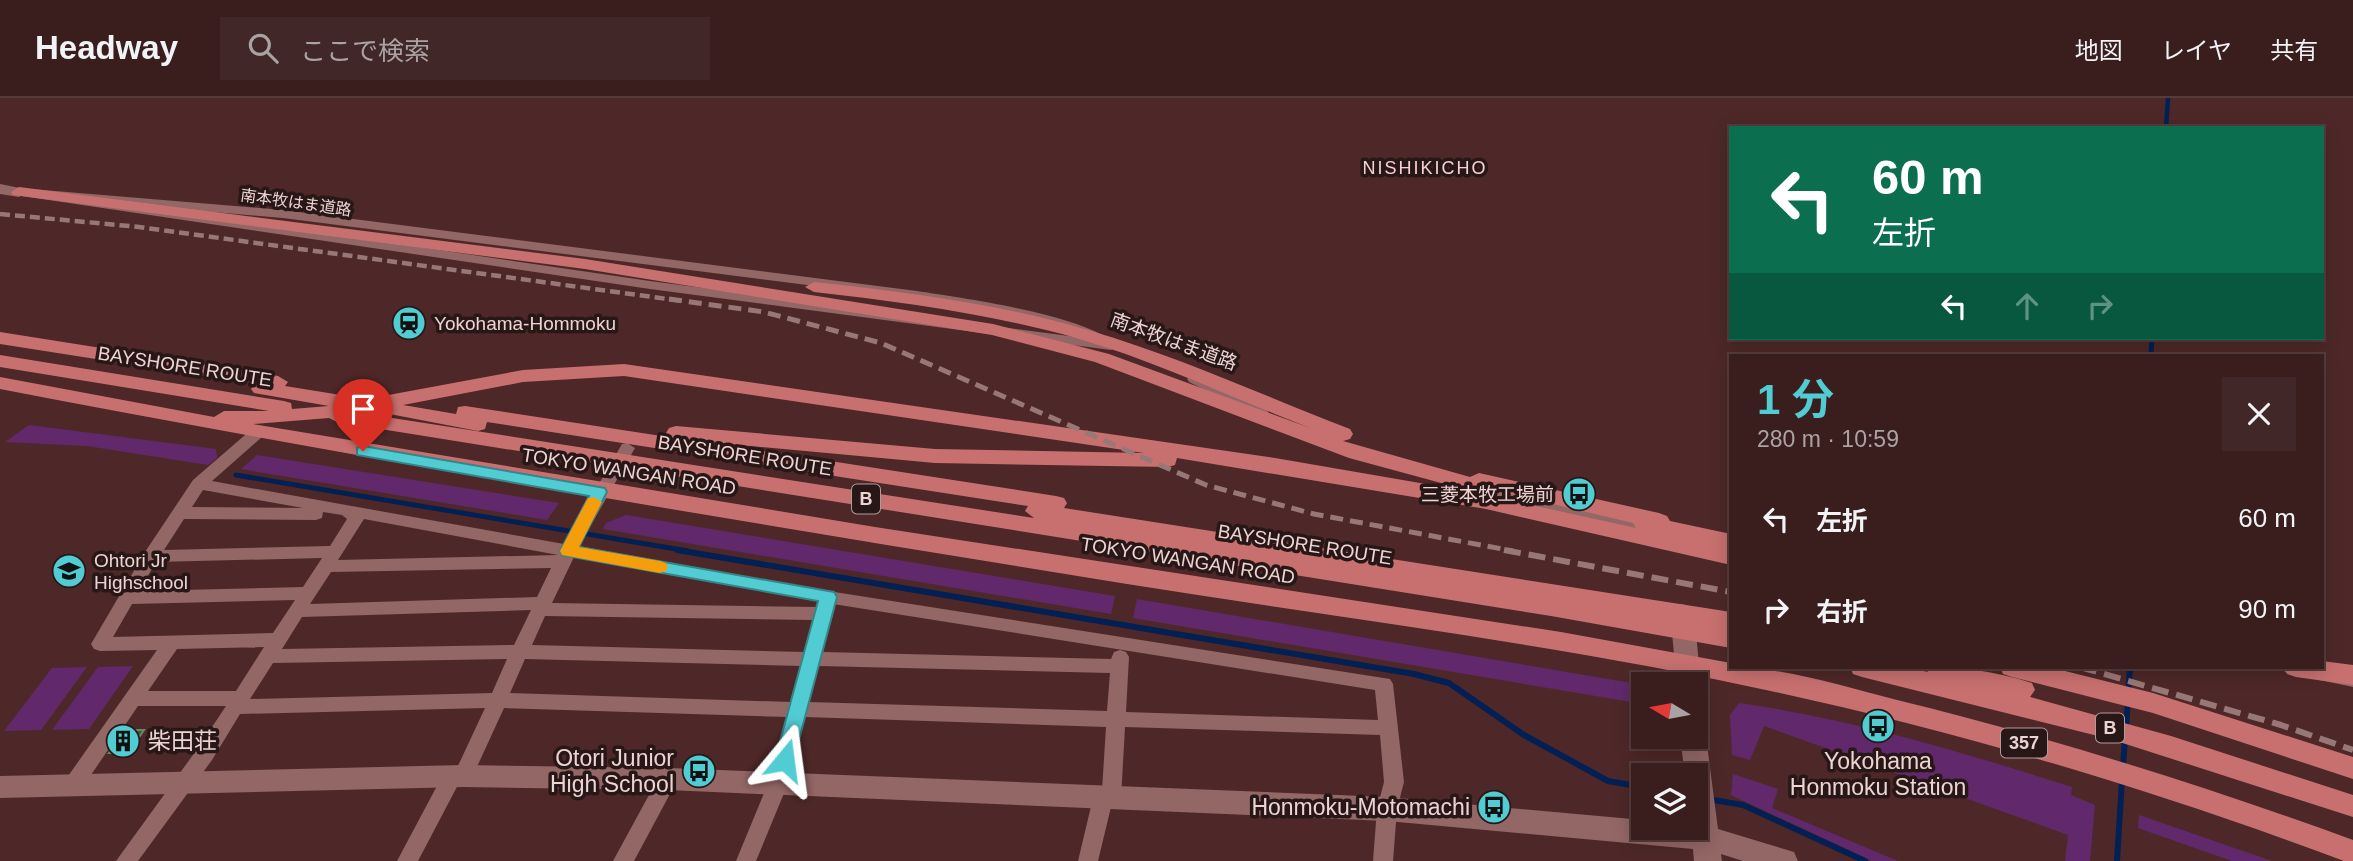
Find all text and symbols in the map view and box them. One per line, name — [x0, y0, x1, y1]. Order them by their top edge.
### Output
search box — [220, 17, 710, 80]
text: Headway — [35, 29, 178, 66]
icon: search — [244, 29, 282, 67]
text: ここで検索 — [300, 36, 430, 66]
text: 地図 — [2075, 37, 2123, 64]
text: レイヤ — [2161, 37, 2232, 64]
text: 共有 — [2270, 37, 2318, 64]
text: 60 m — [1872, 150, 1984, 204]
icon: left — [1757, 154, 1848, 245]
district label: NISHIKICHO — [1362, 158, 1488, 178]
street label: 南本牧はま道路 — [239, 186, 353, 219]
text: 左折 — [1872, 215, 1936, 251]
icon: left — [1935, 287, 1973, 325]
icon: ahead — [2008, 287, 2046, 325]
icon: right — [2081, 287, 2119, 325]
station icon: Yokohama-Hommoku — [390, 304, 428, 342]
street label: 南本牧はま道路 — [1108, 309, 1240, 374]
place label: Yokohama-Hommoku — [434, 313, 616, 334]
street label: BAYSHORE ROUTE — [96, 342, 273, 391]
text: 1 分 — [1757, 376, 1834, 423]
button: close — [2222, 377, 2296, 451]
pin — [333, 379, 393, 451]
icon: arrive — [344, 390, 382, 428]
text: 280 m · 10:59 — [1757, 426, 1899, 452]
street label: BAYSHORE ROUTE — [656, 431, 833, 480]
street label: TOKYO WANGAN ROAD — [520, 444, 737, 499]
bus stop icon: 三菱本牧工場前 — [1560, 475, 1598, 513]
road number: B — [852, 484, 880, 514]
place label: 三菱本牧工場前 — [1421, 484, 1554, 505]
icon: left — [1757, 500, 1795, 538]
text: 60 m — [2238, 503, 2296, 533]
text: 左折 — [1816, 506, 1868, 536]
street label: BAYSHORE ROUTE — [1216, 520, 1393, 569]
street label: TOKYO WANGAN ROAD — [1079, 533, 1296, 588]
place label: Ohtori Jr Highschool — [94, 550, 188, 593]
school or university icon: Ohtori Jr Highschool — [50, 552, 88, 590]
icon: right — [1757, 591, 1795, 629]
text: 90 m — [2238, 594, 2296, 624]
text: 右折 — [1816, 597, 1868, 627]
north arrow — [1631, 672, 1708, 749]
map controls — [1631, 672, 1708, 840]
bus stop icon: Yokohama Honmoku Station — [1859, 707, 1897, 745]
road number: B — [2096, 714, 2124, 742]
building icon: 柴田荘 — [104, 722, 142, 760]
position arrow — [748, 723, 822, 797]
place label: 柴田荘 — [148, 728, 217, 754]
road number: 357 — [2001, 728, 2047, 758]
place label: Otori Junior High School — [550, 745, 674, 797]
place label: Yokohama Honmoku Station — [1790, 748, 1966, 800]
bus stop icon: Otori Junior High School — [680, 752, 718, 790]
button: layers — [1631, 763, 1708, 840]
bus stop icon: Honmoku-Motomachi — [1475, 788, 1513, 826]
place label: Honmoku-Motomachi — [1251, 794, 1470, 820]

